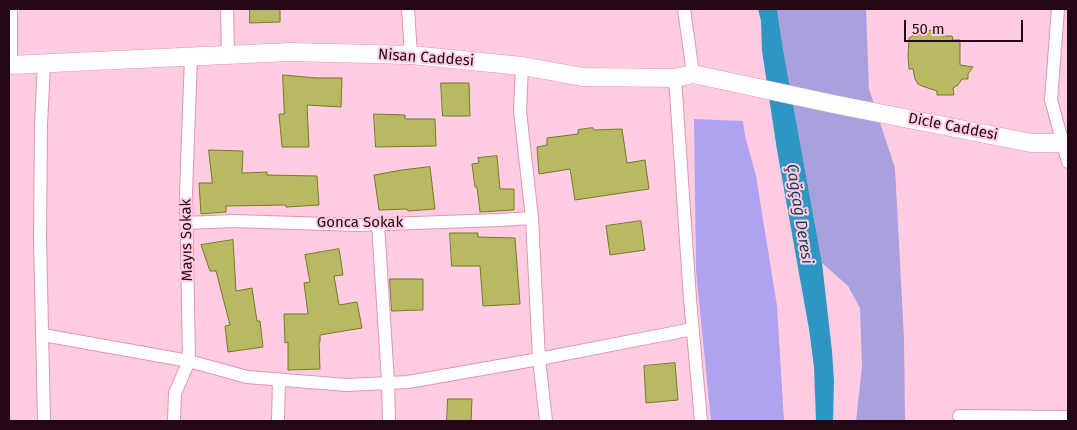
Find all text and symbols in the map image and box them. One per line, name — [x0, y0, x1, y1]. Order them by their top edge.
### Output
scale bar — [907, 10, 1026, 42]
text: 50 m — [912, 20, 945, 38]
street label: Nisan Caddesi — [377, 46, 475, 70]
street label: Dicle Caddesi — [906, 109, 1000, 145]
water label: Çağçağ Deresi — [782, 163, 816, 265]
street label: Mayıs Sokak — [177, 199, 197, 281]
street label: Gonca Sokak — [317, 214, 403, 232]

